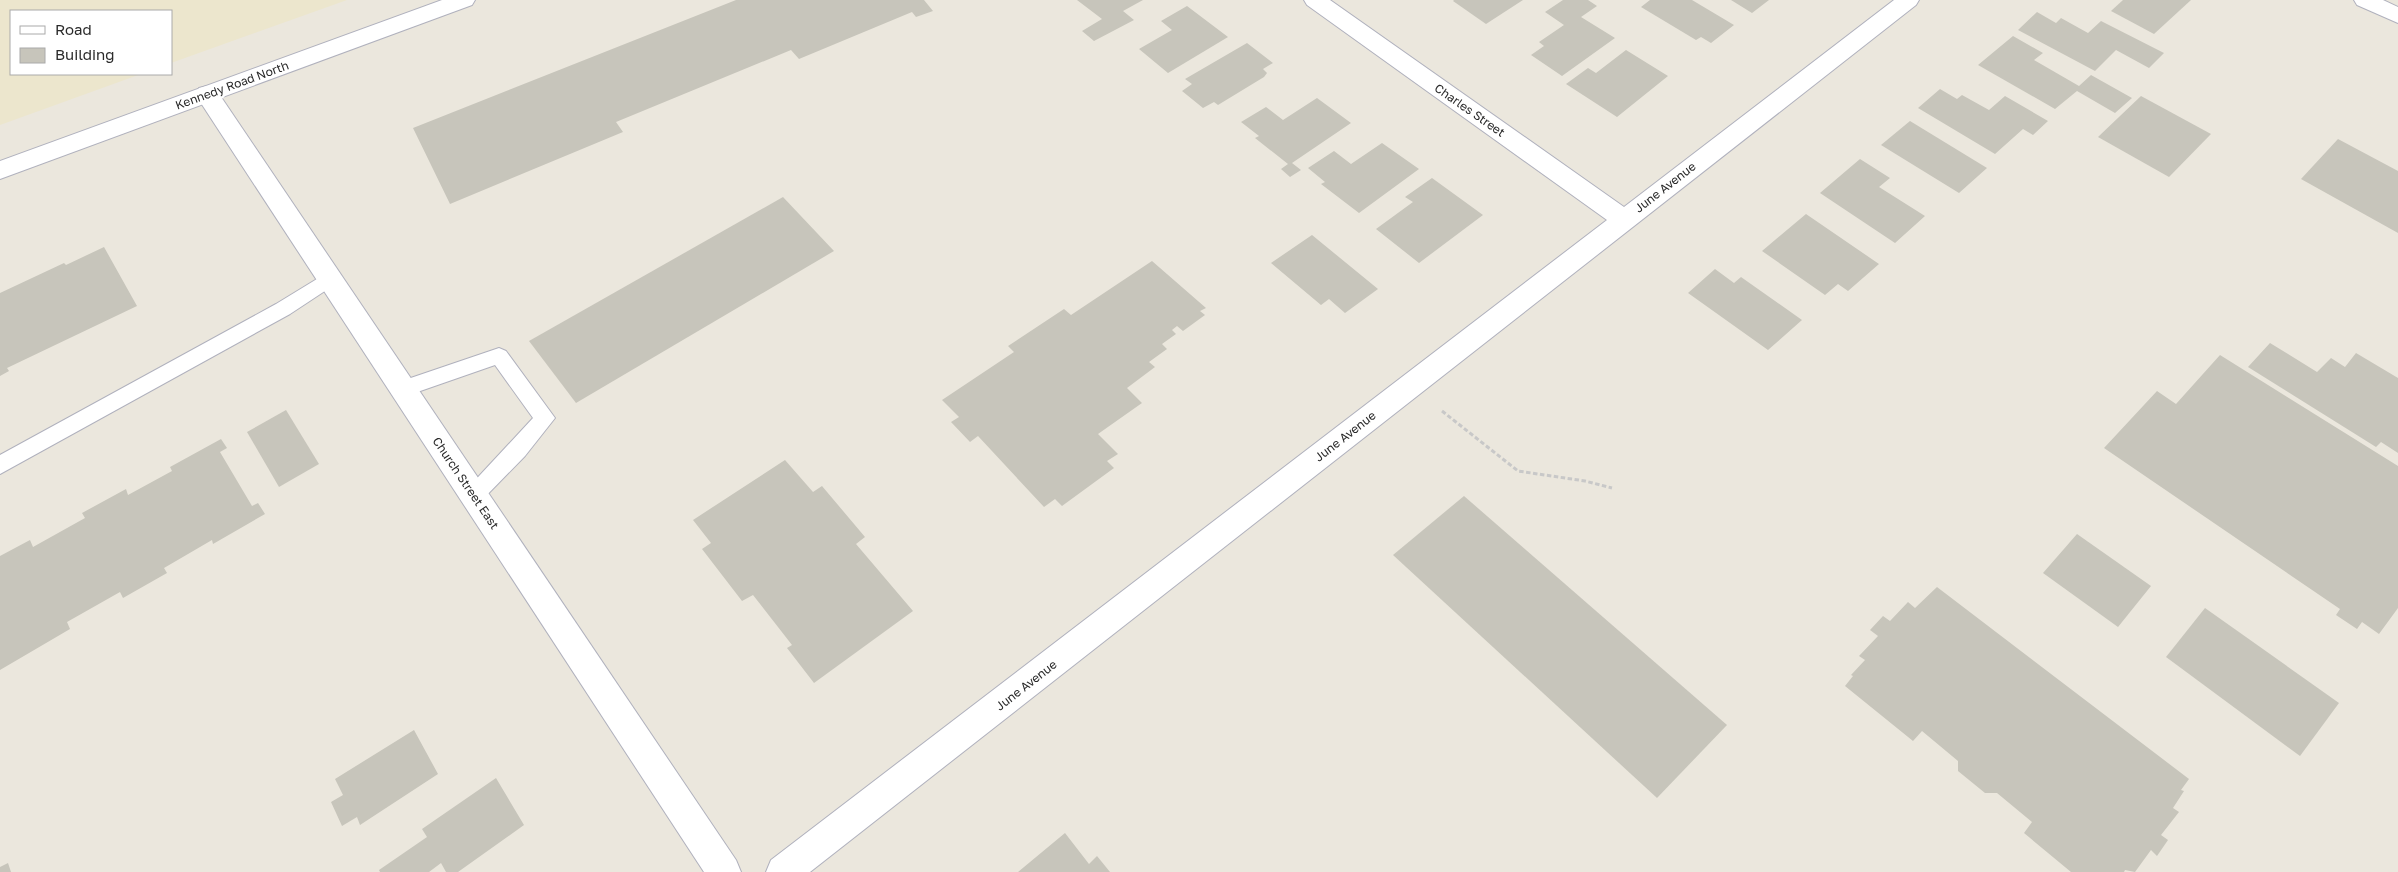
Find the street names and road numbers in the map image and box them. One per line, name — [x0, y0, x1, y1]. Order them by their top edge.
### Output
street label: Kennedy Road North — [173, 57, 291, 113]
street label: Charles Street — [1432, 80, 1508, 140]
street label: June Avenue — [1631, 158, 1699, 216]
street label: June Avenue — [1311, 407, 1379, 465]
street label: Church Street East — [430, 434, 503, 532]
street label: June Avenue — [992, 656, 1060, 714]

